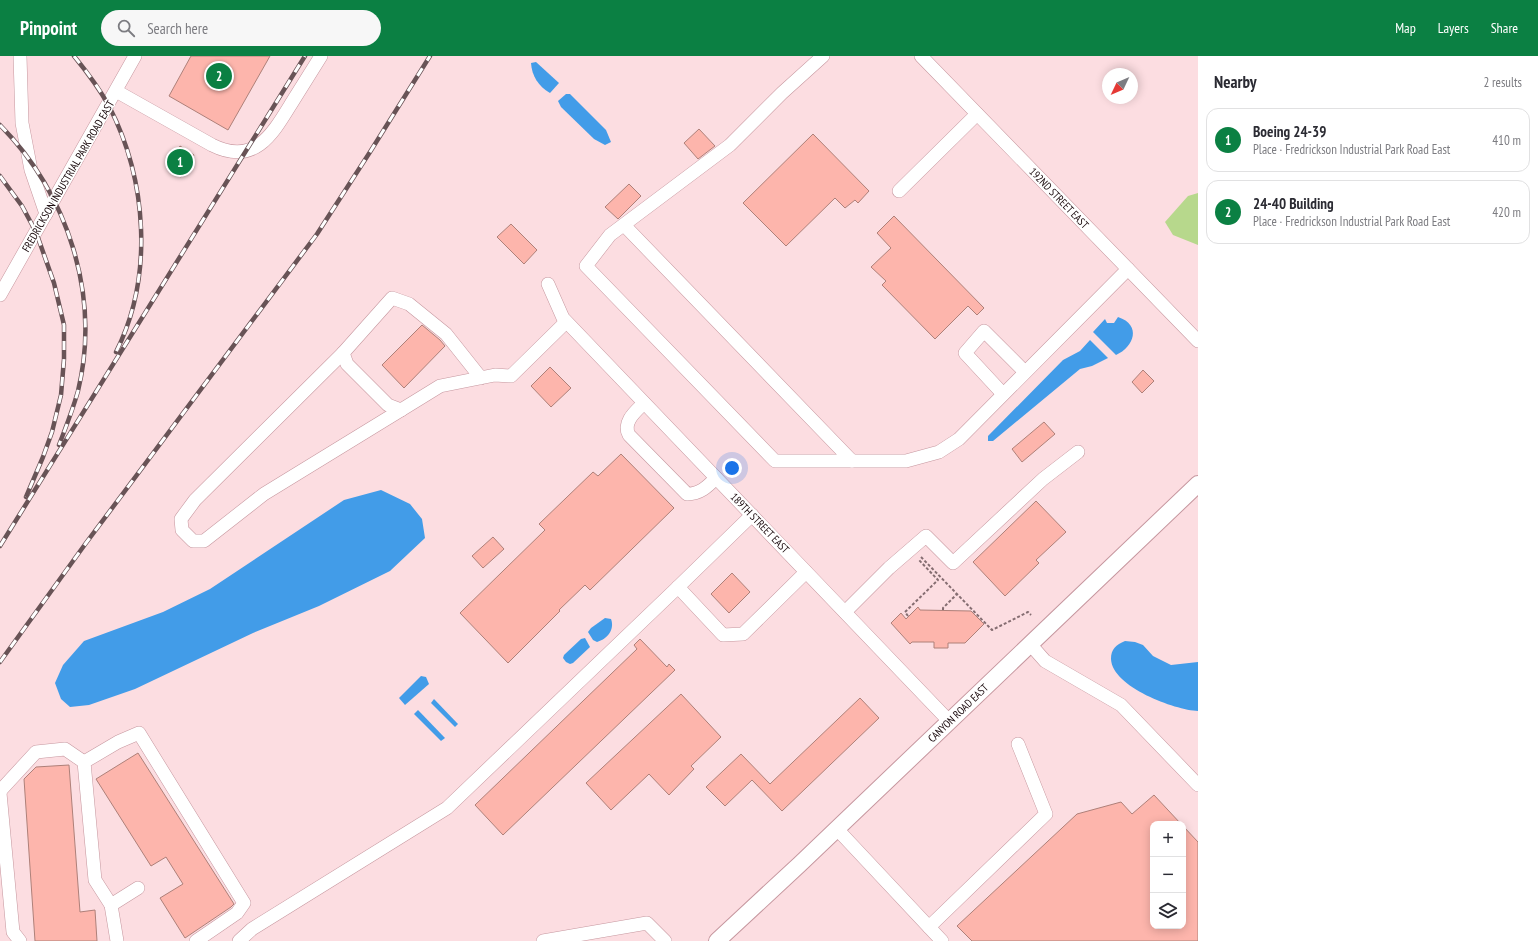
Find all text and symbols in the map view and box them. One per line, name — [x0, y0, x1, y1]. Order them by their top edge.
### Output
search box — [101, 10, 381, 46]
text: Pinpoint — [20, 16, 77, 40]
icon: search — [115, 17, 137, 39]
text: Search here — [147, 19, 208, 38]
text: Map — [1395, 19, 1416, 37]
text: Layers — [1438, 19, 1469, 37]
text: Share — [1491, 19, 1518, 37]
pin: 2 — [206, 61, 232, 91]
north arrow — [1102, 68, 1138, 104]
text: Nearby — [1214, 71, 1257, 93]
text: 2 results — [1483, 74, 1522, 91]
street label: FREDRICKSON INDUSTRIAL PARK ROAD EAST — [19, 98, 117, 254]
text: Boeing 24-39 — [1253, 122, 1326, 141]
text: 1 — [1225, 132, 1231, 149]
text: 410 m — [1492, 132, 1521, 149]
text: Place · Fredrickson Industrial Park Road East — [1253, 141, 1450, 158]
pin: 1 — [167, 147, 193, 177]
street label: 192ND STREET EAST — [1026, 164, 1092, 232]
text: 24-40 Building — [1253, 194, 1334, 213]
text: 2 — [1225, 204, 1231, 221]
text: 420 m — [1492, 204, 1521, 221]
text: Place · Fredrickson Industrial Park Road East — [1253, 213, 1450, 230]
your location — [722, 458, 742, 478]
street label: 189TH STREET EAST — [728, 490, 792, 556]
street label: CANYON ROAD EAST — [925, 681, 991, 745]
map controls — [1150, 821, 1186, 929]
button: + — [1150, 821, 1186, 857]
button: − — [1150, 857, 1186, 893]
button: layers — [1150, 893, 1186, 929]

